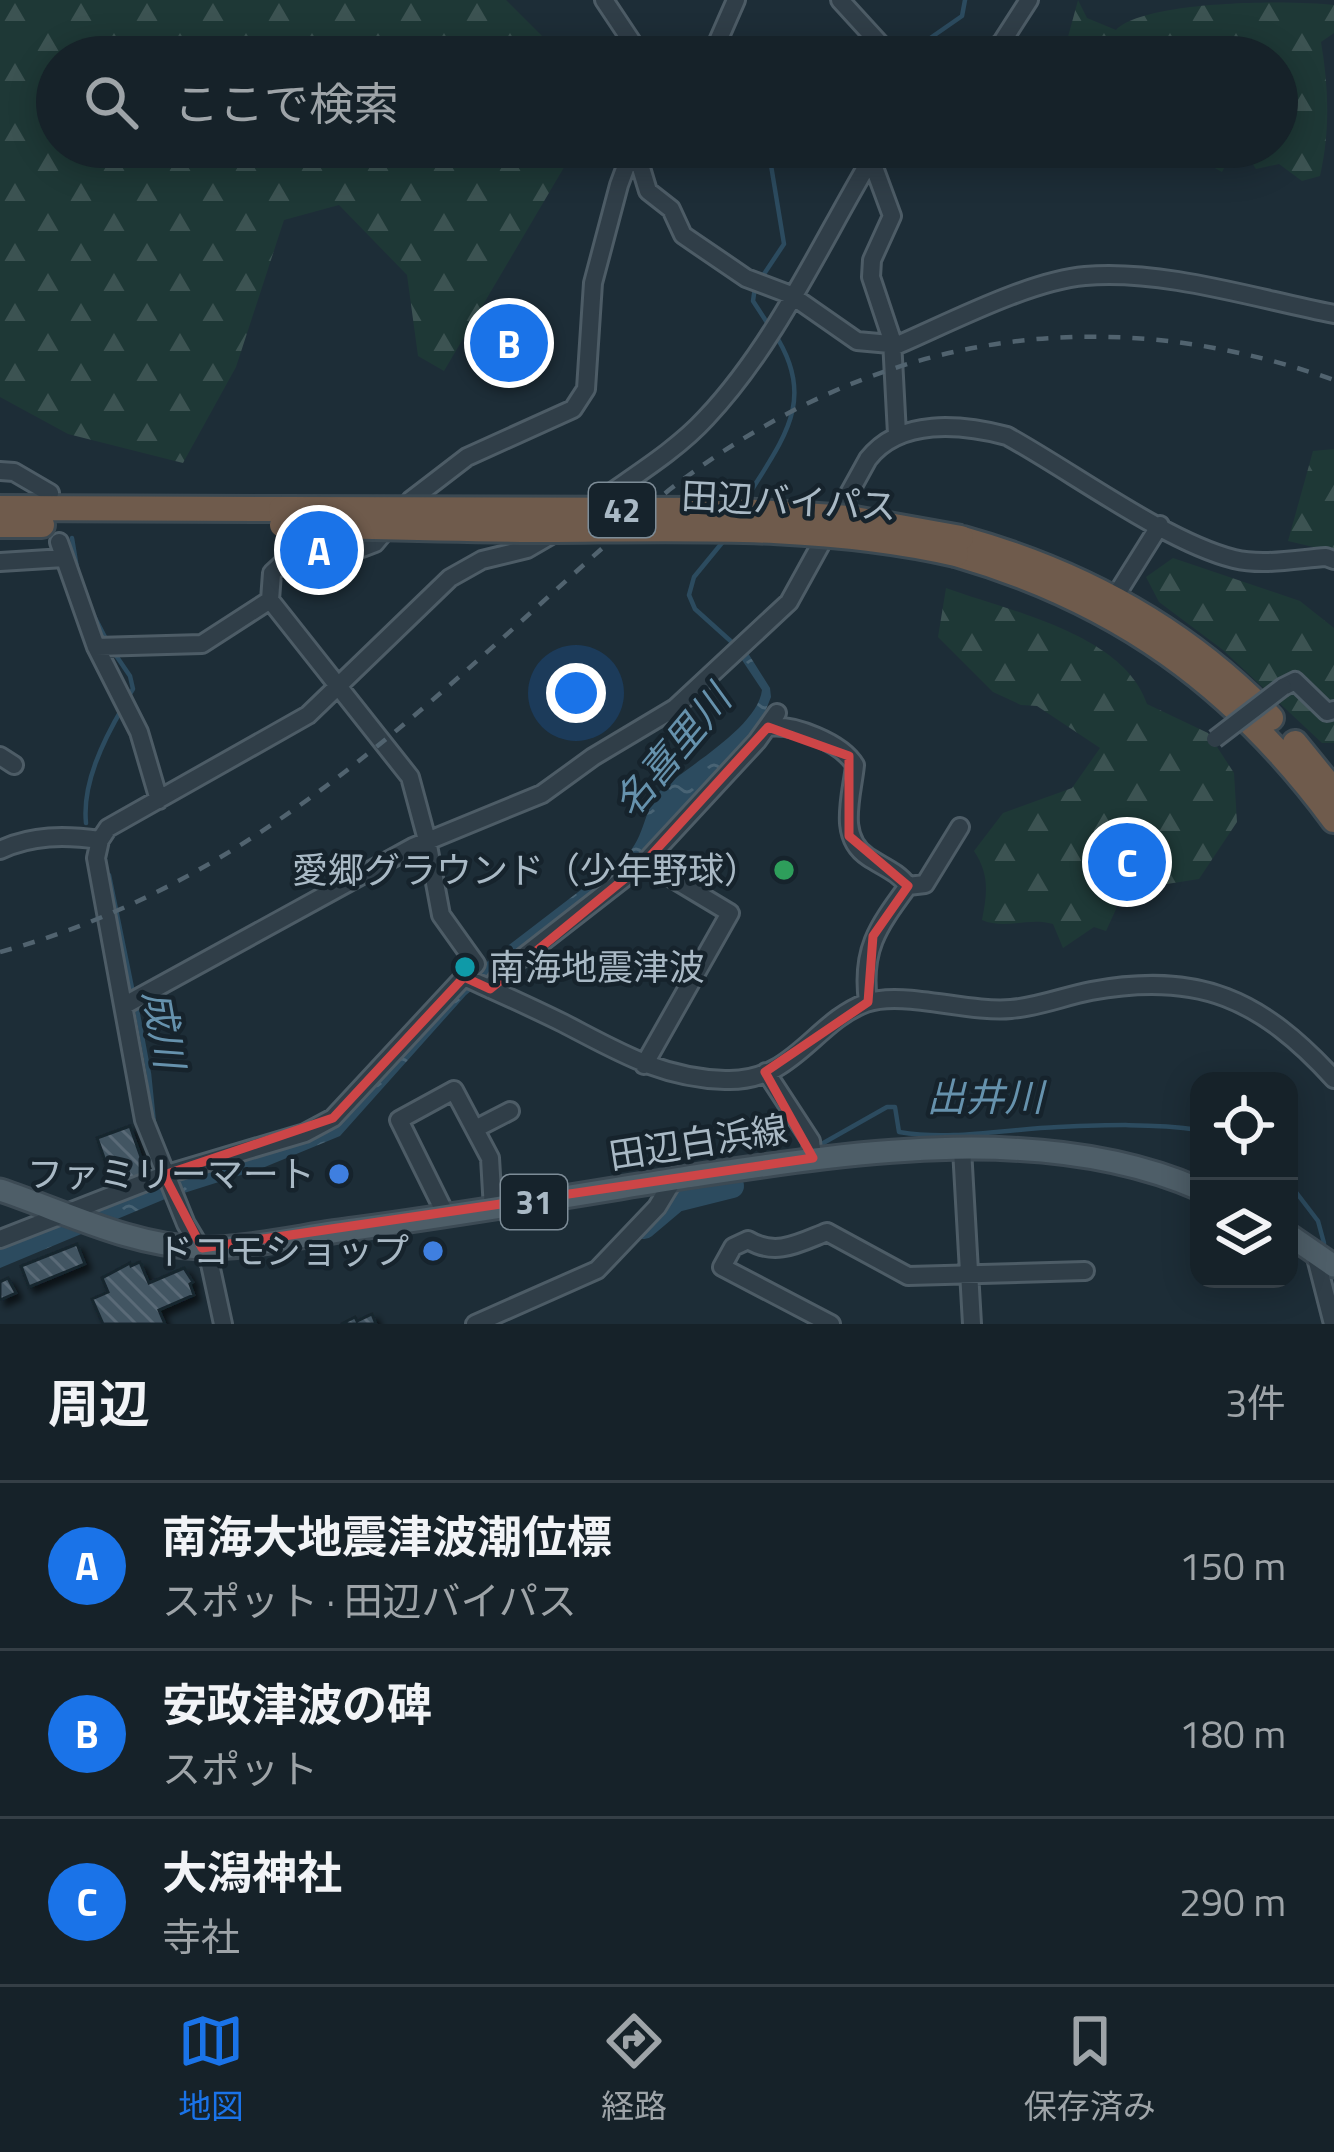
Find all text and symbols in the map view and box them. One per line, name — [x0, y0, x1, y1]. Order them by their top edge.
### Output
search box — [36, 36, 1298, 168]
icon: search — [78, 69, 144, 135]
text: ここで検索 — [174, 69, 399, 137]
pin: B — [470, 298, 548, 388]
street label: 田辺バイパス — [680, 467, 898, 534]
road number: 42 — [589, 483, 655, 537]
pin: A — [280, 505, 358, 595]
your location — [546, 663, 606, 723]
water label: 名喜里川 — [599, 669, 747, 829]
pin: C — [1088, 817, 1166, 907]
place label: 愛郷グラウンド（少年野球） — [292, 842, 760, 897]
marker: 愛郷グラウンド（少年野球） — [771, 857, 797, 883]
place label: 南海地震津波 — [489, 939, 705, 994]
marker: 南海地震津波 — [452, 954, 478, 980]
water label: 成川 — [129, 985, 201, 1076]
water label: 出井川 — [926, 1067, 1047, 1126]
map controls — [1190, 1072, 1298, 1288]
button: locate — [1190, 1072, 1298, 1180]
street label: 田辺白浜線 — [605, 1100, 791, 1183]
place label: ファミリーマート — [27, 1146, 315, 1201]
marker: ファミリーマート — [326, 1161, 352, 1187]
road number: 31 — [501, 1175, 567, 1229]
button: layers — [1190, 1180, 1298, 1288]
place label: ドコモショップ — [157, 1223, 409, 1278]
marker: ドコモショップ — [420, 1238, 446, 1264]
text: 周辺 — [48, 1364, 150, 1442]
text: 3件 — [1225, 1373, 1286, 1432]
text: 南海大地震津波潮位標 — [162, 1502, 612, 1570]
text: A — [75, 1536, 99, 1595]
text: 150 m — [1179, 1536, 1286, 1595]
text: スポット · 田辺バイパス — [162, 1571, 577, 1630]
text: 安政津波の碑 — [162, 1670, 432, 1738]
text: B — [75, 1704, 99, 1763]
text: 180 m — [1179, 1704, 1286, 1763]
text: スポット — [162, 1739, 318, 1798]
text: 大潟神社 — [162, 1838, 342, 1906]
text: C — [76, 1872, 98, 1931]
text: 290 m — [1179, 1872, 1286, 1931]
text: 寺社 — [162, 1907, 240, 1966]
tab: 地図 — [178, 2008, 244, 2131]
tab: 経路 — [601, 2008, 667, 2131]
tab: 保存済み — [1024, 2008, 1156, 2131]

